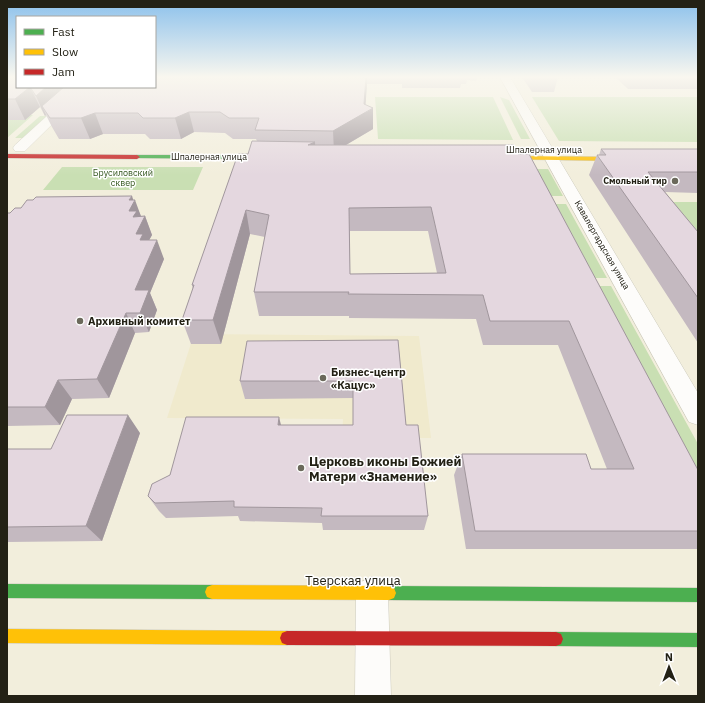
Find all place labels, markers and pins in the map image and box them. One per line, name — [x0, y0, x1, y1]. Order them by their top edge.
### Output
place label: Смольный тир — [603, 175, 668, 186]
marker: Смольный тир — [670, 176, 680, 186]
place label: Архивный комитет — [88, 314, 191, 328]
marker: Архивный комитет — [75, 316, 85, 326]
place label: Бизнес-центр «Кацус» — [331, 365, 406, 392]
marker: Бизнес-центр «Кацус» — [318, 373, 328, 383]
place label: Церковь иконы Божией Матери «Знамение» — [309, 453, 461, 485]
marker: Церковь иконы Божией Матери «Знамение» — [296, 463, 306, 473]

